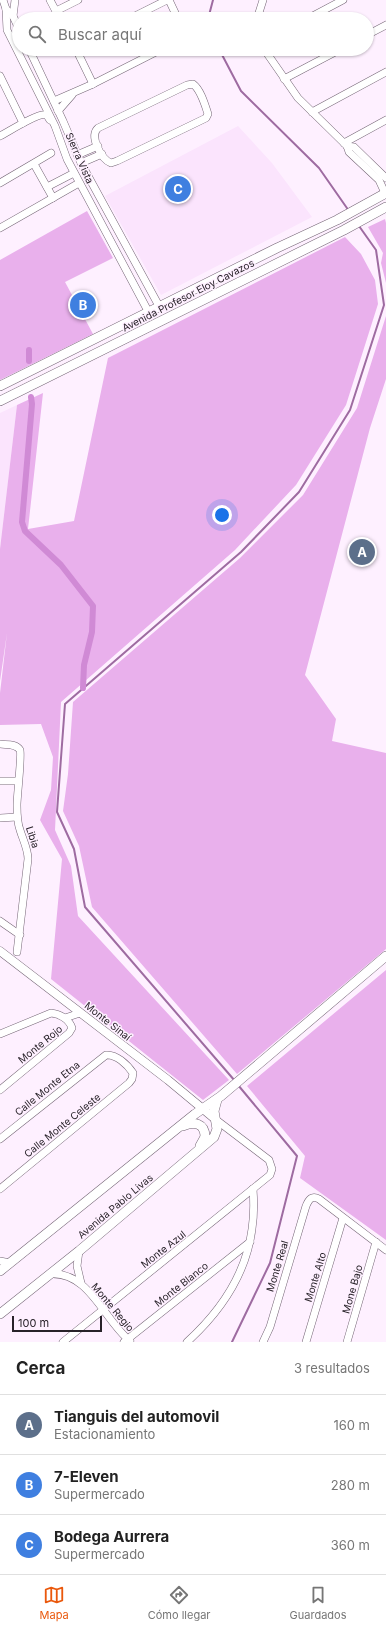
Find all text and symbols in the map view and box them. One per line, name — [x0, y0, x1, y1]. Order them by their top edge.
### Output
search box — [12, 12, 374, 56]
icon: search — [26, 23, 48, 45]
text: Buscar aquí — [58, 25, 142, 44]
street label: Sierra Vista — [63, 131, 97, 185]
pin: C — [165, 174, 191, 204]
street label: Avenida Profesor Eloy Cavazos — [120, 256, 256, 334]
pin: B — [70, 290, 96, 320]
your location — [212, 505, 232, 525]
pin: A — [349, 537, 375, 567]
street label: Libia — [24, 825, 42, 849]
street label: Monte Sinaí — [82, 999, 134, 1043]
street label: Monte Rojo — [15, 1023, 65, 1065]
street label: Calle Monte Etna — [12, 1058, 82, 1118]
street label: Calle Monte Celeste — [21, 1090, 103, 1160]
street label: Avenida Pablo Livas — [75, 1171, 155, 1241]
street label: Monte Azul — [138, 1228, 188, 1270]
street label: Monte Real — [264, 1239, 290, 1293]
street label: Monte Alto — [302, 1251, 328, 1303]
street label: Monte Blanco — [152, 1259, 210, 1309]
street label: Mone Bajo — [339, 1263, 365, 1315]
street label: Monte Regio — [89, 1280, 137, 1334]
scale bar — [12, 1314, 102, 1333]
text: 100 m — [18, 1316, 49, 1330]
text: Cerca — [16, 1358, 65, 1378]
text: 3 resultados — [294, 1360, 370, 1376]
text: Tianguis del automovil — [54, 1407, 219, 1426]
text: A — [24, 1417, 34, 1433]
text: 160 m — [333, 1417, 370, 1433]
text: Estacionamiento — [54, 1426, 155, 1442]
text: 7-Eleven — [54, 1467, 119, 1486]
text: B — [25, 1477, 33, 1493]
text: 280 m — [331, 1477, 370, 1493]
text: Supermercado — [54, 1486, 145, 1502]
text: Bodega Aurrera — [54, 1527, 169, 1546]
text: C — [24, 1537, 34, 1553]
text: 360 m — [331, 1537, 370, 1553]
text: Supermercado — [54, 1546, 145, 1562]
tab: Mapa — [40, 1584, 69, 1622]
tab: Cómo llegar — [148, 1584, 211, 1622]
tab: Guardados — [290, 1584, 346, 1622]

